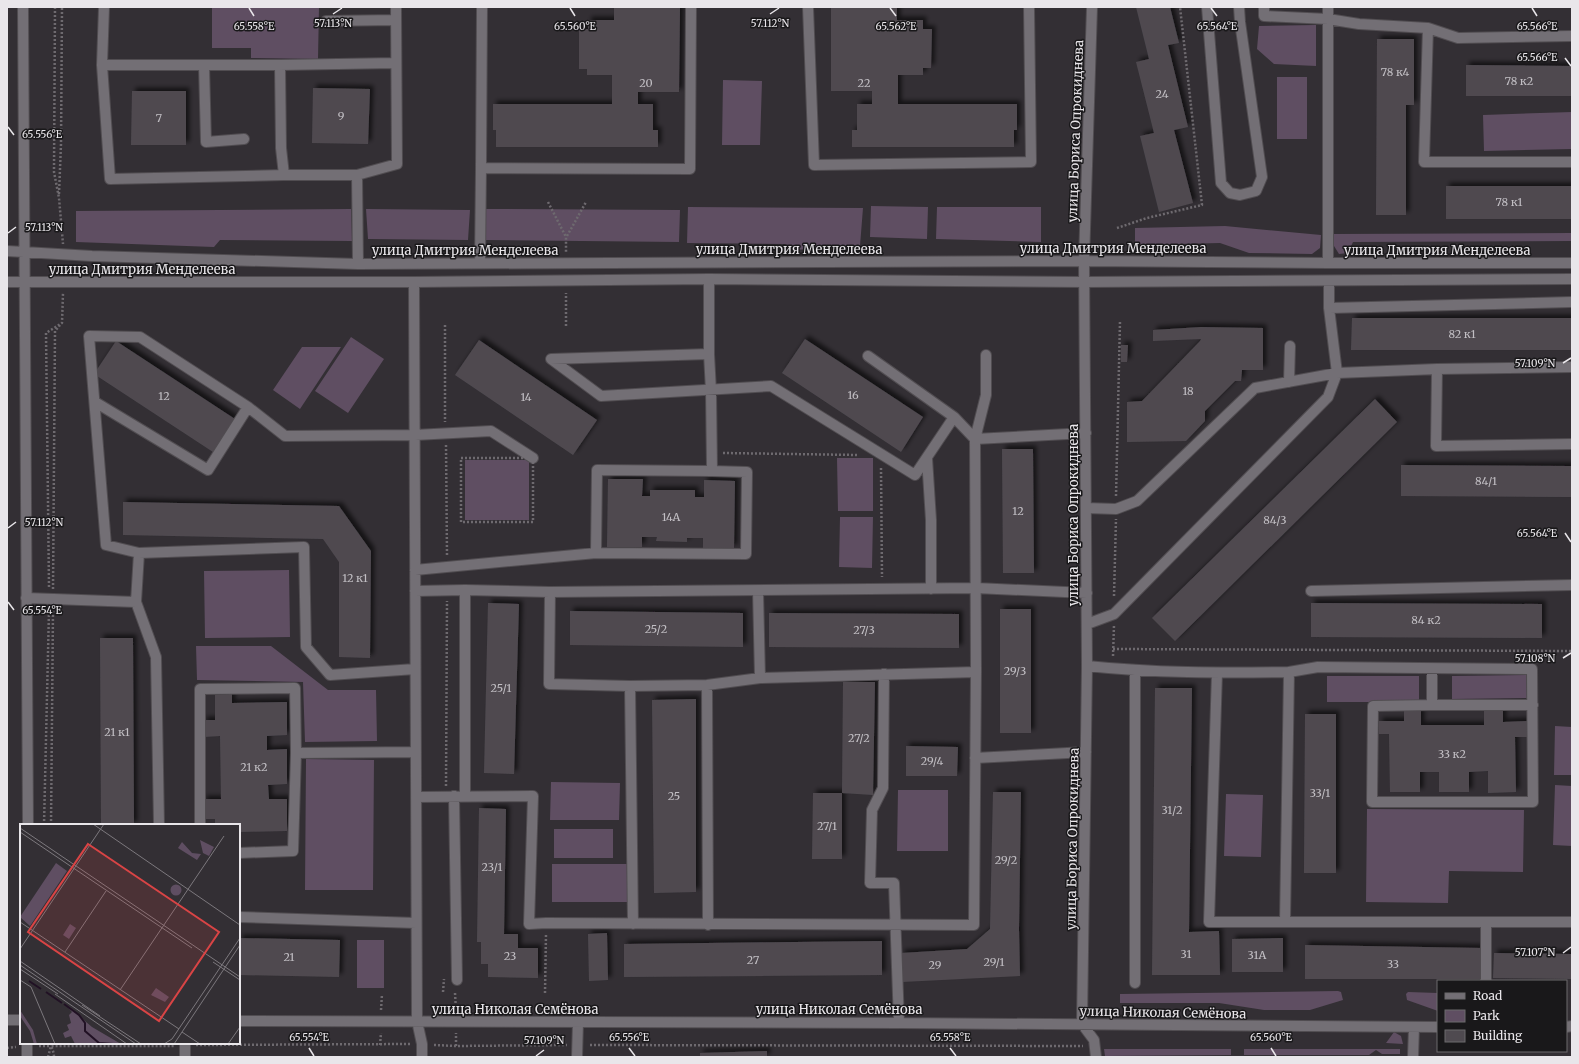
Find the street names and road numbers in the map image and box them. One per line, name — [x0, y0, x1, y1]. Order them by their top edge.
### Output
street label: улица Бориса Опрокиднева — [1064, 39, 1087, 223]
street label: улица Дмитрия Менделеева — [1020, 240, 1206, 257]
street label: улица Дмитрия Менделеева — [696, 241, 882, 258]
street label: улица Дмитрия Менделеева — [372, 242, 558, 259]
street label: улица Дмитрия Менделеева — [1344, 242, 1530, 259]
street label: улица Дмитрия Менделеева — [49, 261, 235, 278]
street label: улица Бориса Опрокиднева — [1065, 424, 1082, 606]
street label: улица Бориса Опрокиднева — [1062, 748, 1083, 930]
street label: улица Николая Семёнова — [432, 1001, 598, 1018]
street label: улица Николая Семёнова — [756, 1001, 922, 1018]
street label: улица Николая Семёнова — [1079, 1003, 1247, 1022]

